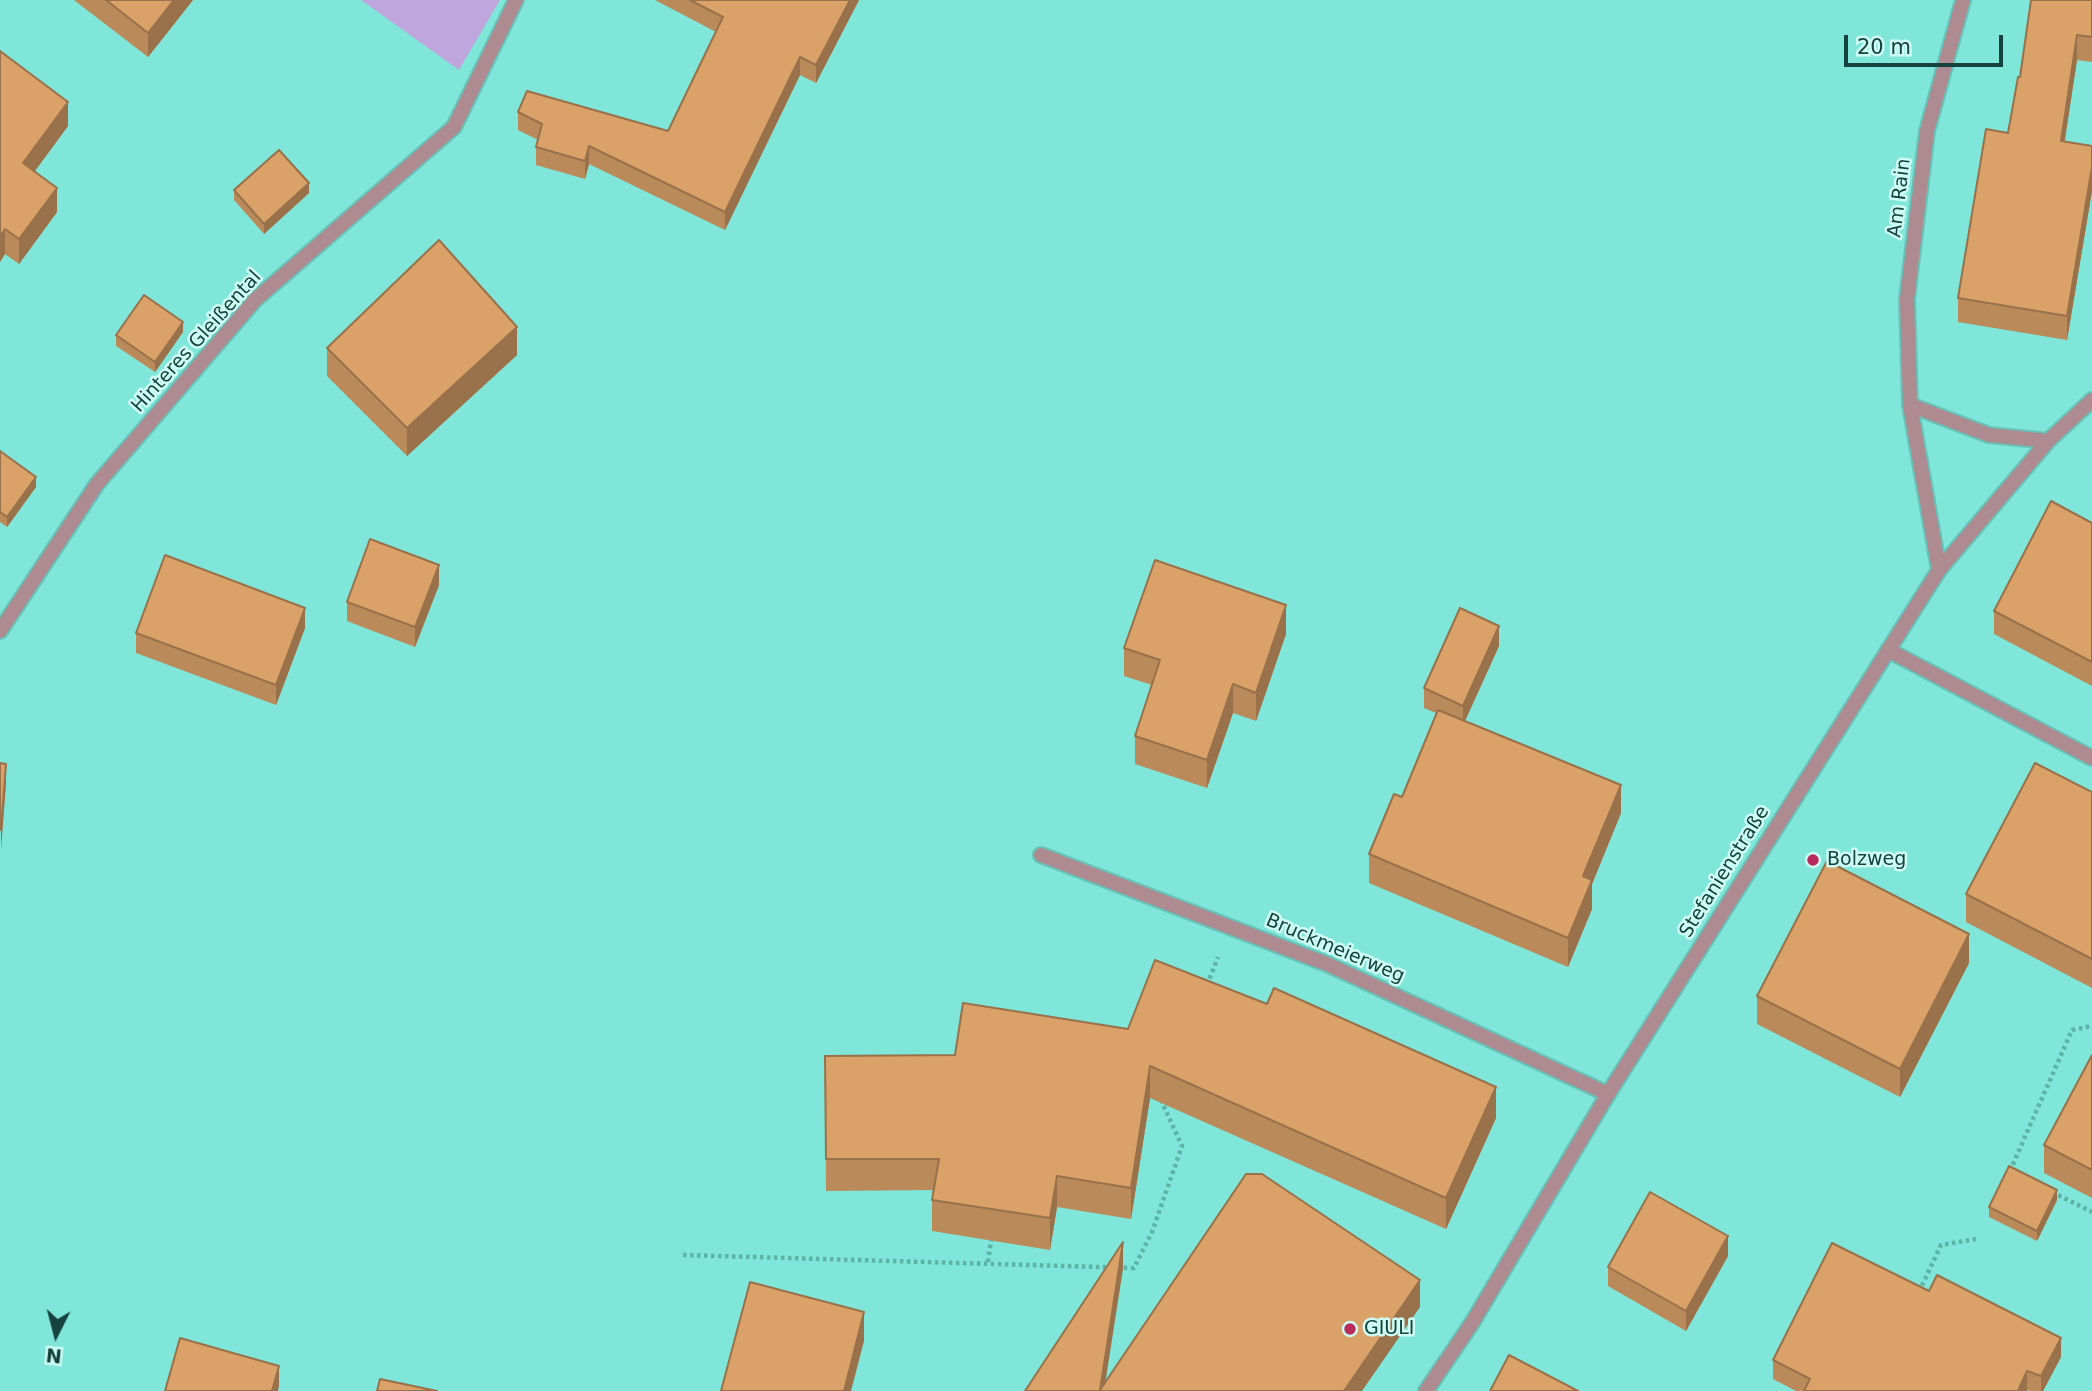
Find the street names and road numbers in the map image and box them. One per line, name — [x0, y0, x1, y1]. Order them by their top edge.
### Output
street label: Am Rain — [1884, 157, 1916, 239]
street label: Hinteres Gleißental — [127, 266, 267, 418]
street label: Stefanienstraße — [1675, 802, 1775, 942]
street label: Bruckmeierweg — [1262, 909, 1408, 989]

